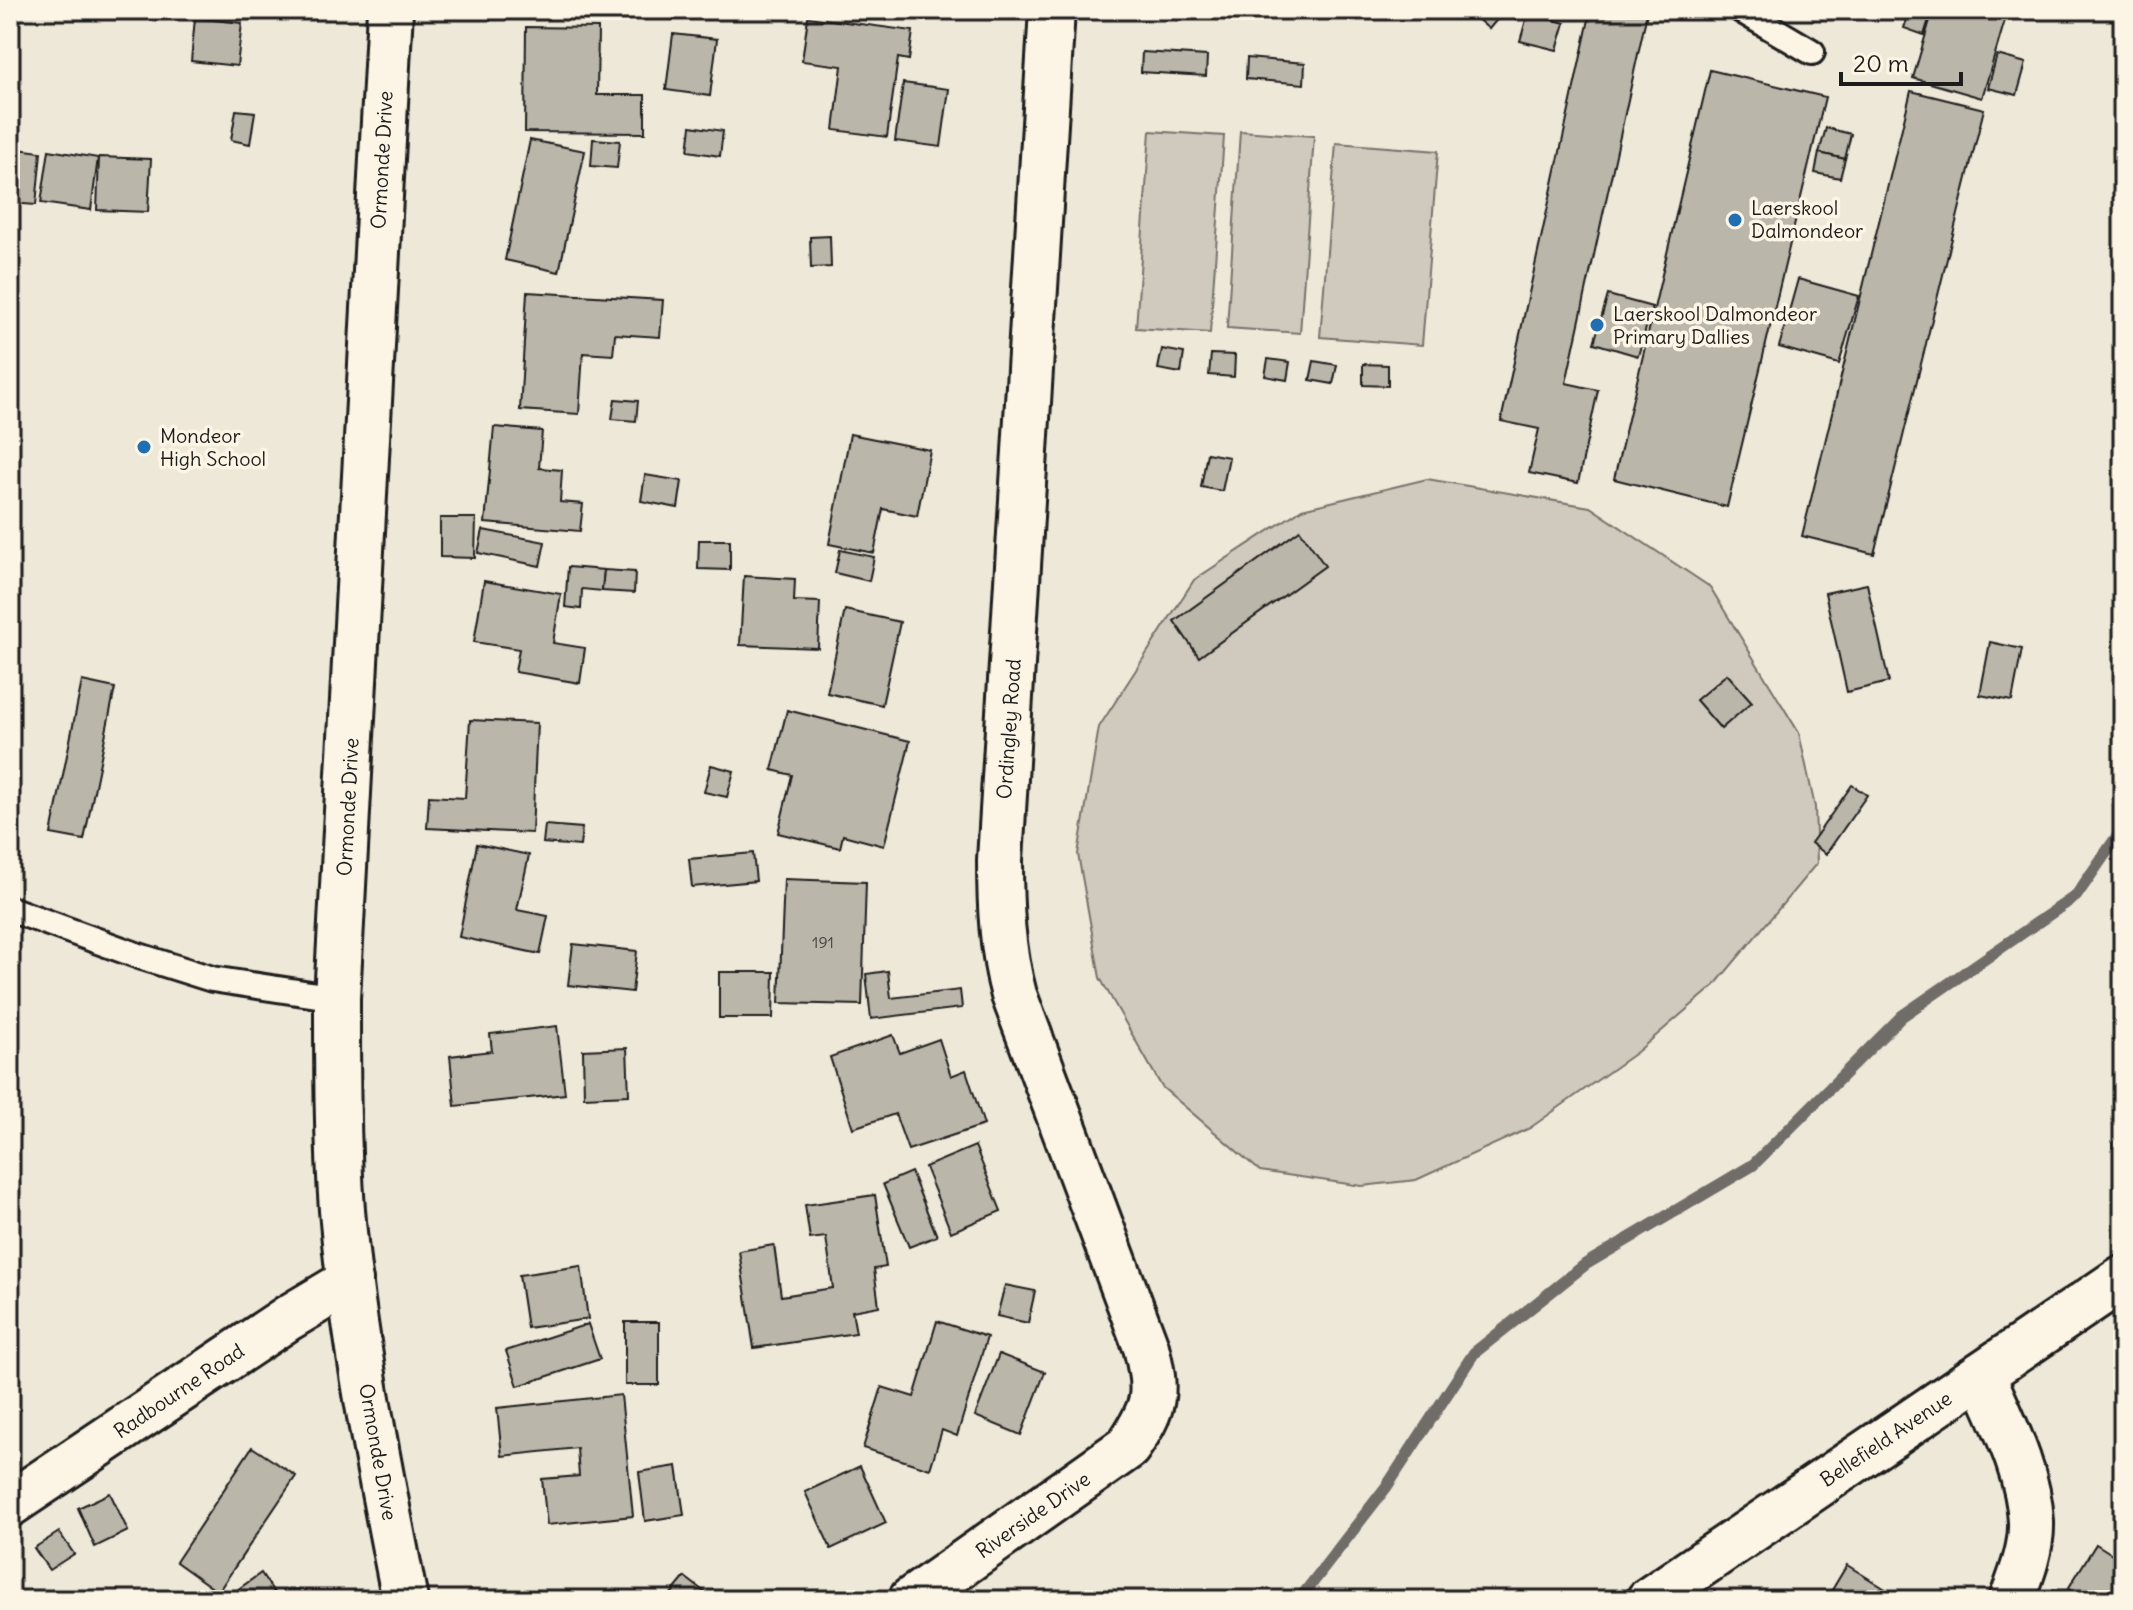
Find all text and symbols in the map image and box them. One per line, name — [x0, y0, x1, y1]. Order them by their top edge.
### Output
scale bar — [1841, 36, 1961, 86]
text: 20 m — [1853, 48, 1909, 78]
street label: Ormonde Drive — [365, 90, 398, 230]
place label: Laerskool Dalmondeor — [1751, 195, 1863, 243]
marker: Laerskool Dalmondeor — [1726, 211, 1744, 229]
place label: Laerskool Dalmondeor Primary Dallies — [1613, 301, 1817, 349]
marker: Laerskool Dalmondeor Primary Dallies — [1588, 316, 1606, 334]
place label: Mondeor High School — [160, 423, 266, 471]
marker: Mondeor High School — [135, 438, 153, 456]
street label: Ordingley Road — [991, 658, 1026, 800]
street label: Ormonde Drive — [331, 737, 364, 877]
house number: 191 — [812, 932, 834, 952]
street label: Radbourne Road — [109, 1338, 249, 1443]
street label: Ormonde Drive — [354, 1382, 403, 1522]
street label: Bellefield Avenue — [1815, 1385, 1956, 1492]
street label: Riverside Drive — [971, 1466, 1095, 1563]

